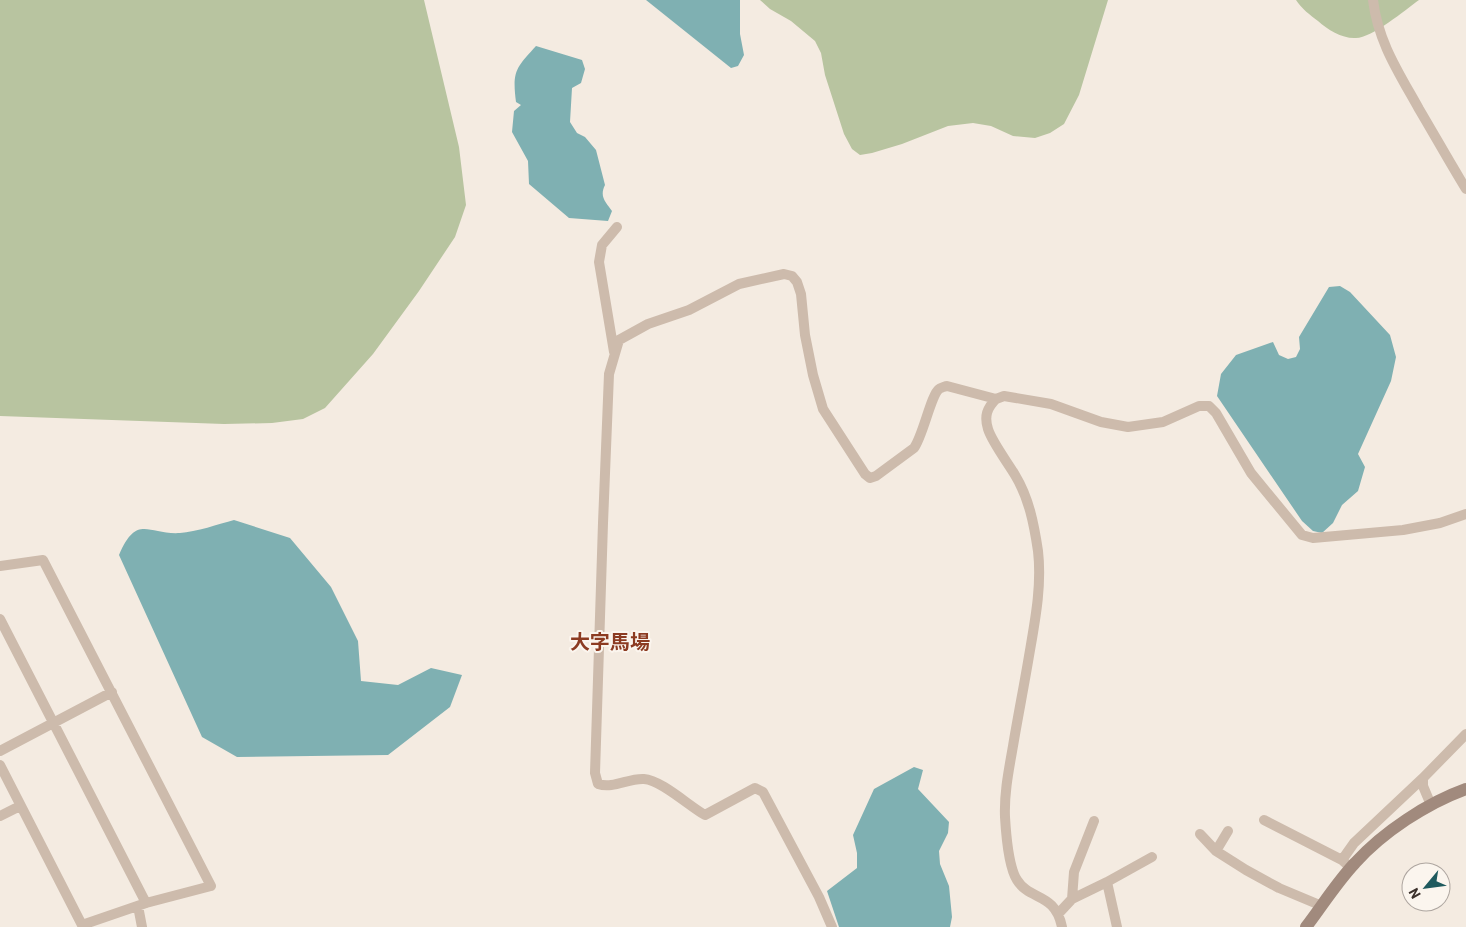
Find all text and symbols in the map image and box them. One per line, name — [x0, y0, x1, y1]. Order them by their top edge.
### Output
district label: 大字馬場 — [570, 629, 650, 653]
north arrow — [1401, 862, 1451, 912]
text: N — [1405, 885, 1424, 902]

